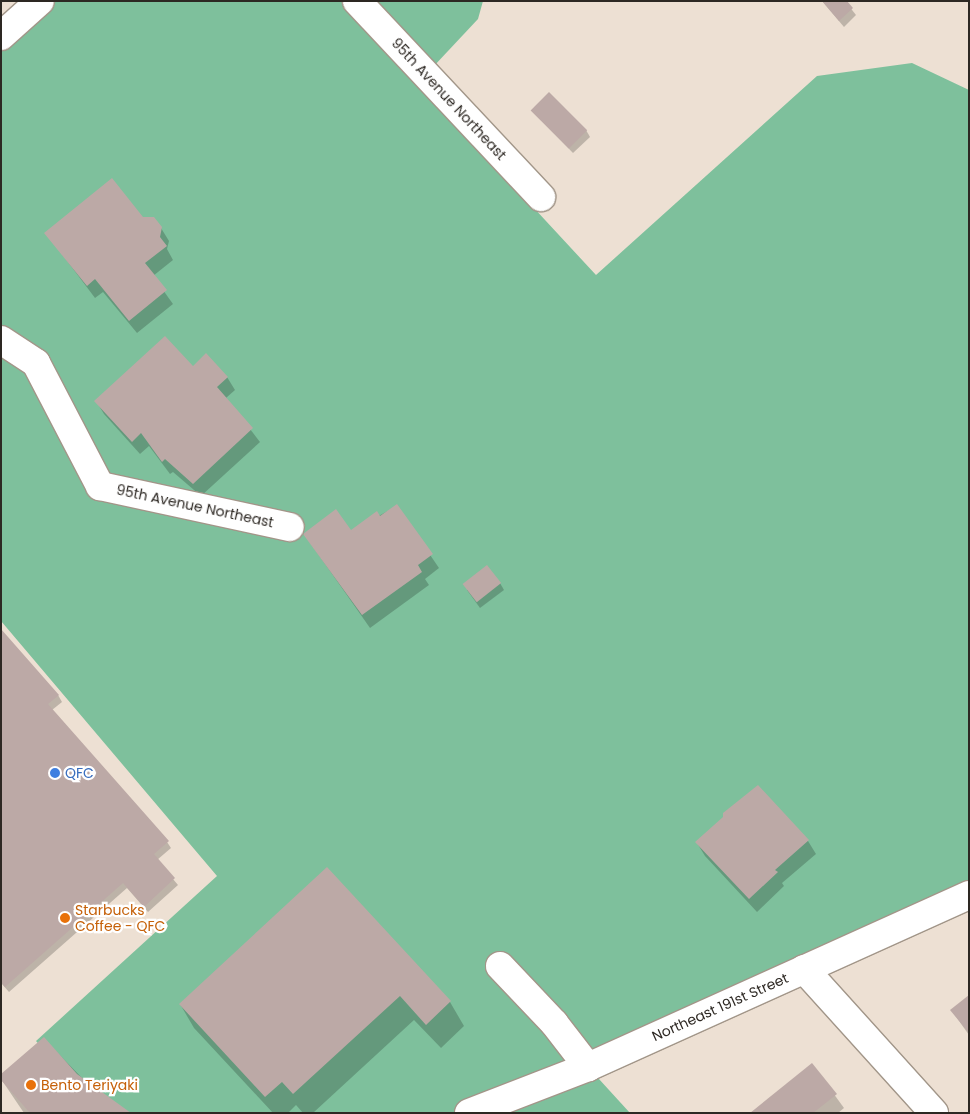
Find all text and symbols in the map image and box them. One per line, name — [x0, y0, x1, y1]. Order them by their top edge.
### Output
street label: 95th Avenue Northeast — [388, 35, 510, 163]
street label: 95th Avenue Northeast — [115, 481, 275, 531]
place label: QFC — [65, 765, 94, 781]
marker: QFC — [49, 767, 61, 779]
place label: Starbucks Coffee - QFC — [75, 902, 165, 934]
marker: Starbucks Coffee - QFC — [59, 912, 71, 924]
street label: Northeast 191st Street — [649, 969, 791, 1045]
place label: Bento Teriyaki — [41, 1077, 138, 1093]
marker: Bento Teriyaki — [25, 1079, 37, 1091]

